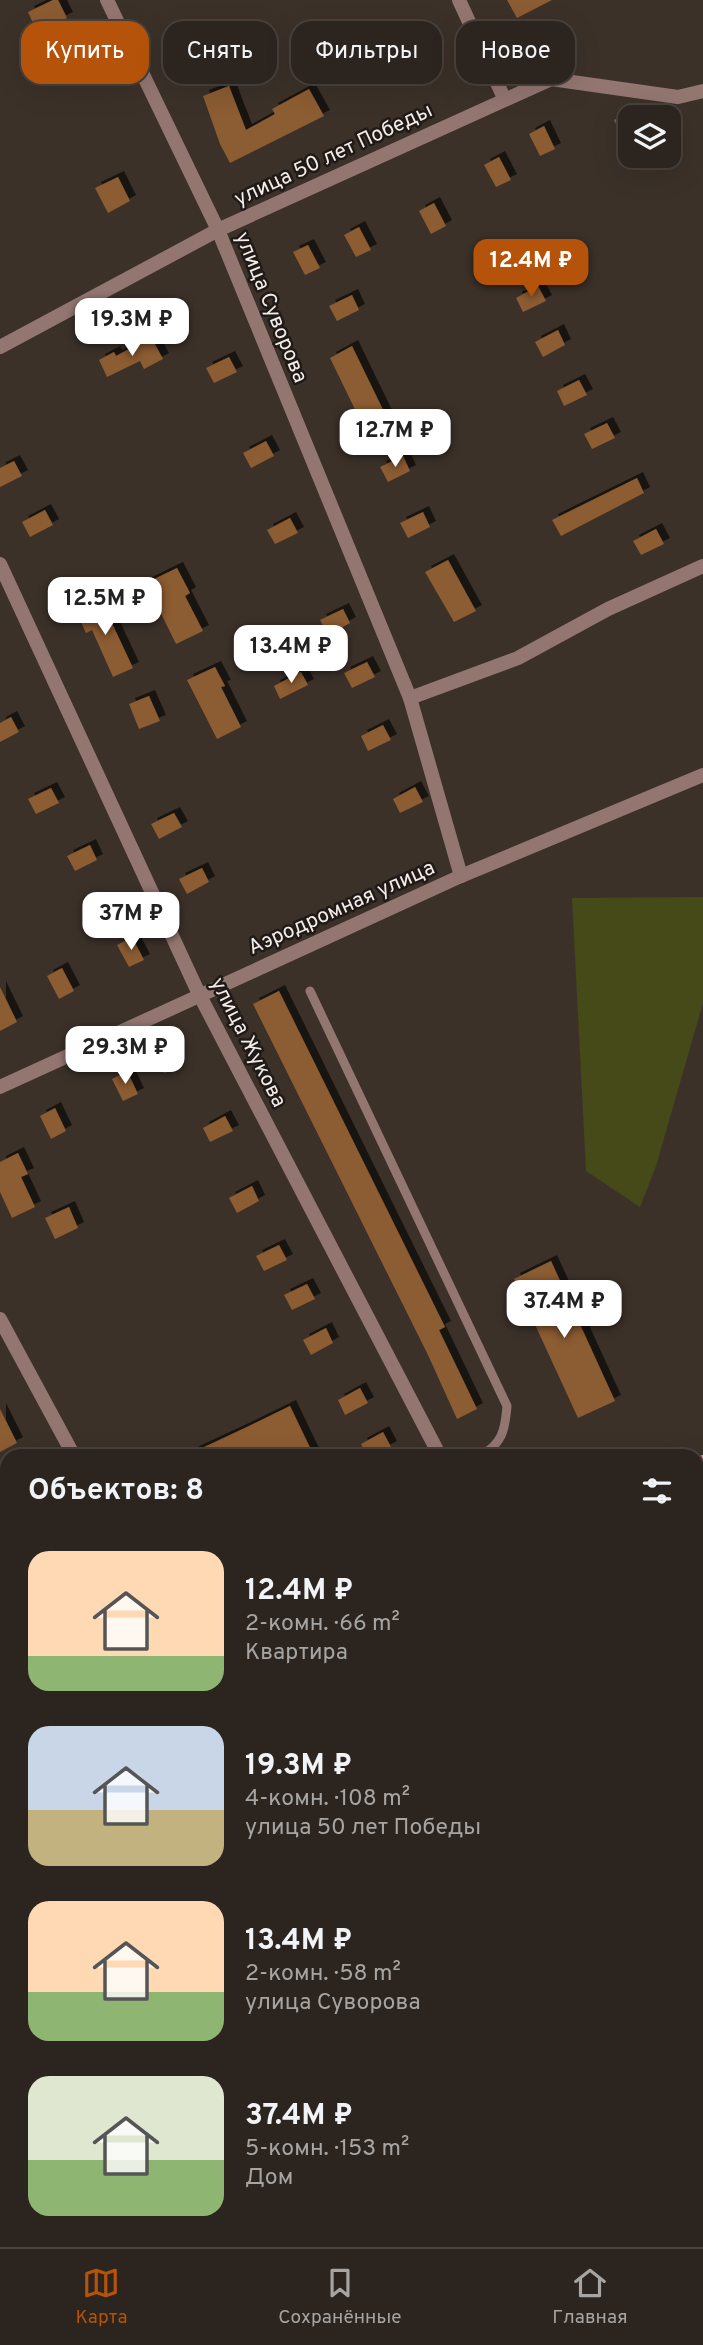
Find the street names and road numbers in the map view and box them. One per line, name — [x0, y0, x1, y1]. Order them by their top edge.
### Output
street label: улица 50 лет Победы — [230, 98, 437, 213]
street label: улица Суворова — [228, 228, 313, 387]
street label: Аэродромная улица — [244, 855, 439, 962]
street label: улица Жукова — [203, 973, 292, 1112]

